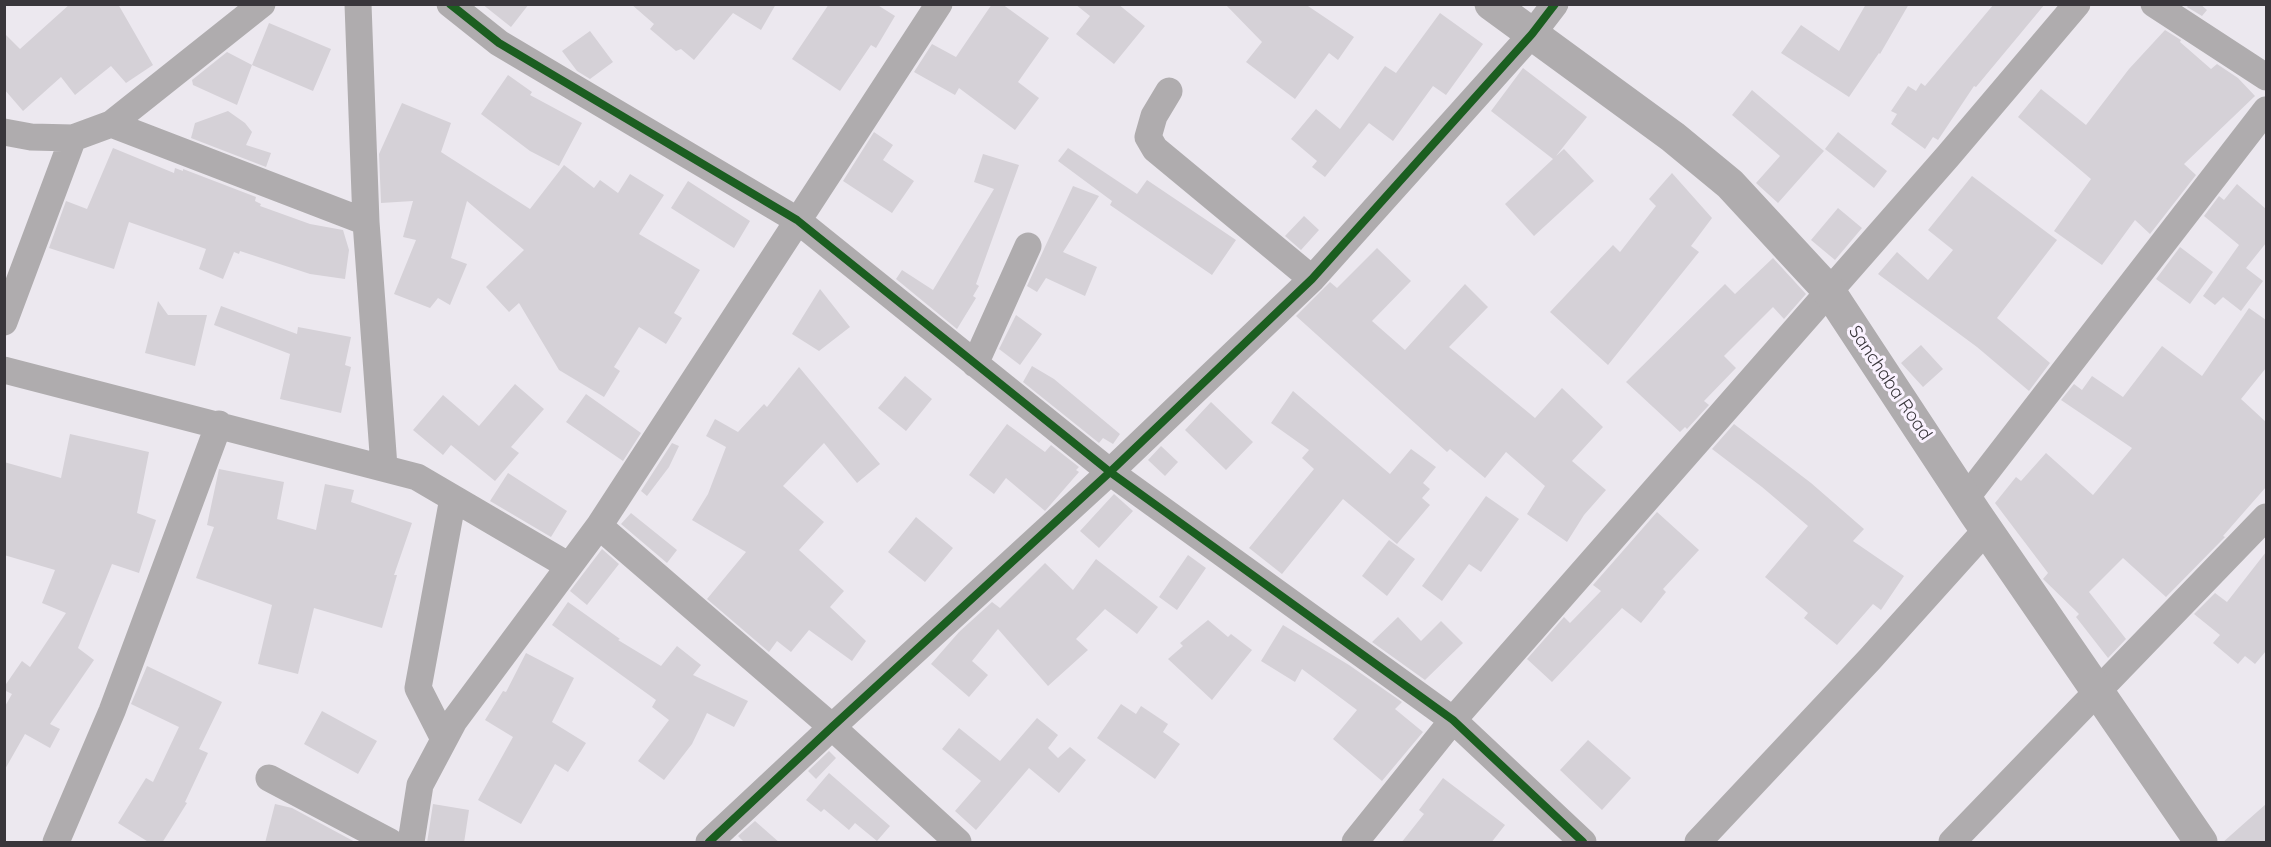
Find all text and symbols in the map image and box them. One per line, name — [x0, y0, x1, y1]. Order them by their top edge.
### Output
street label: Sanchaba Road — [1844, 322, 1936, 444]

